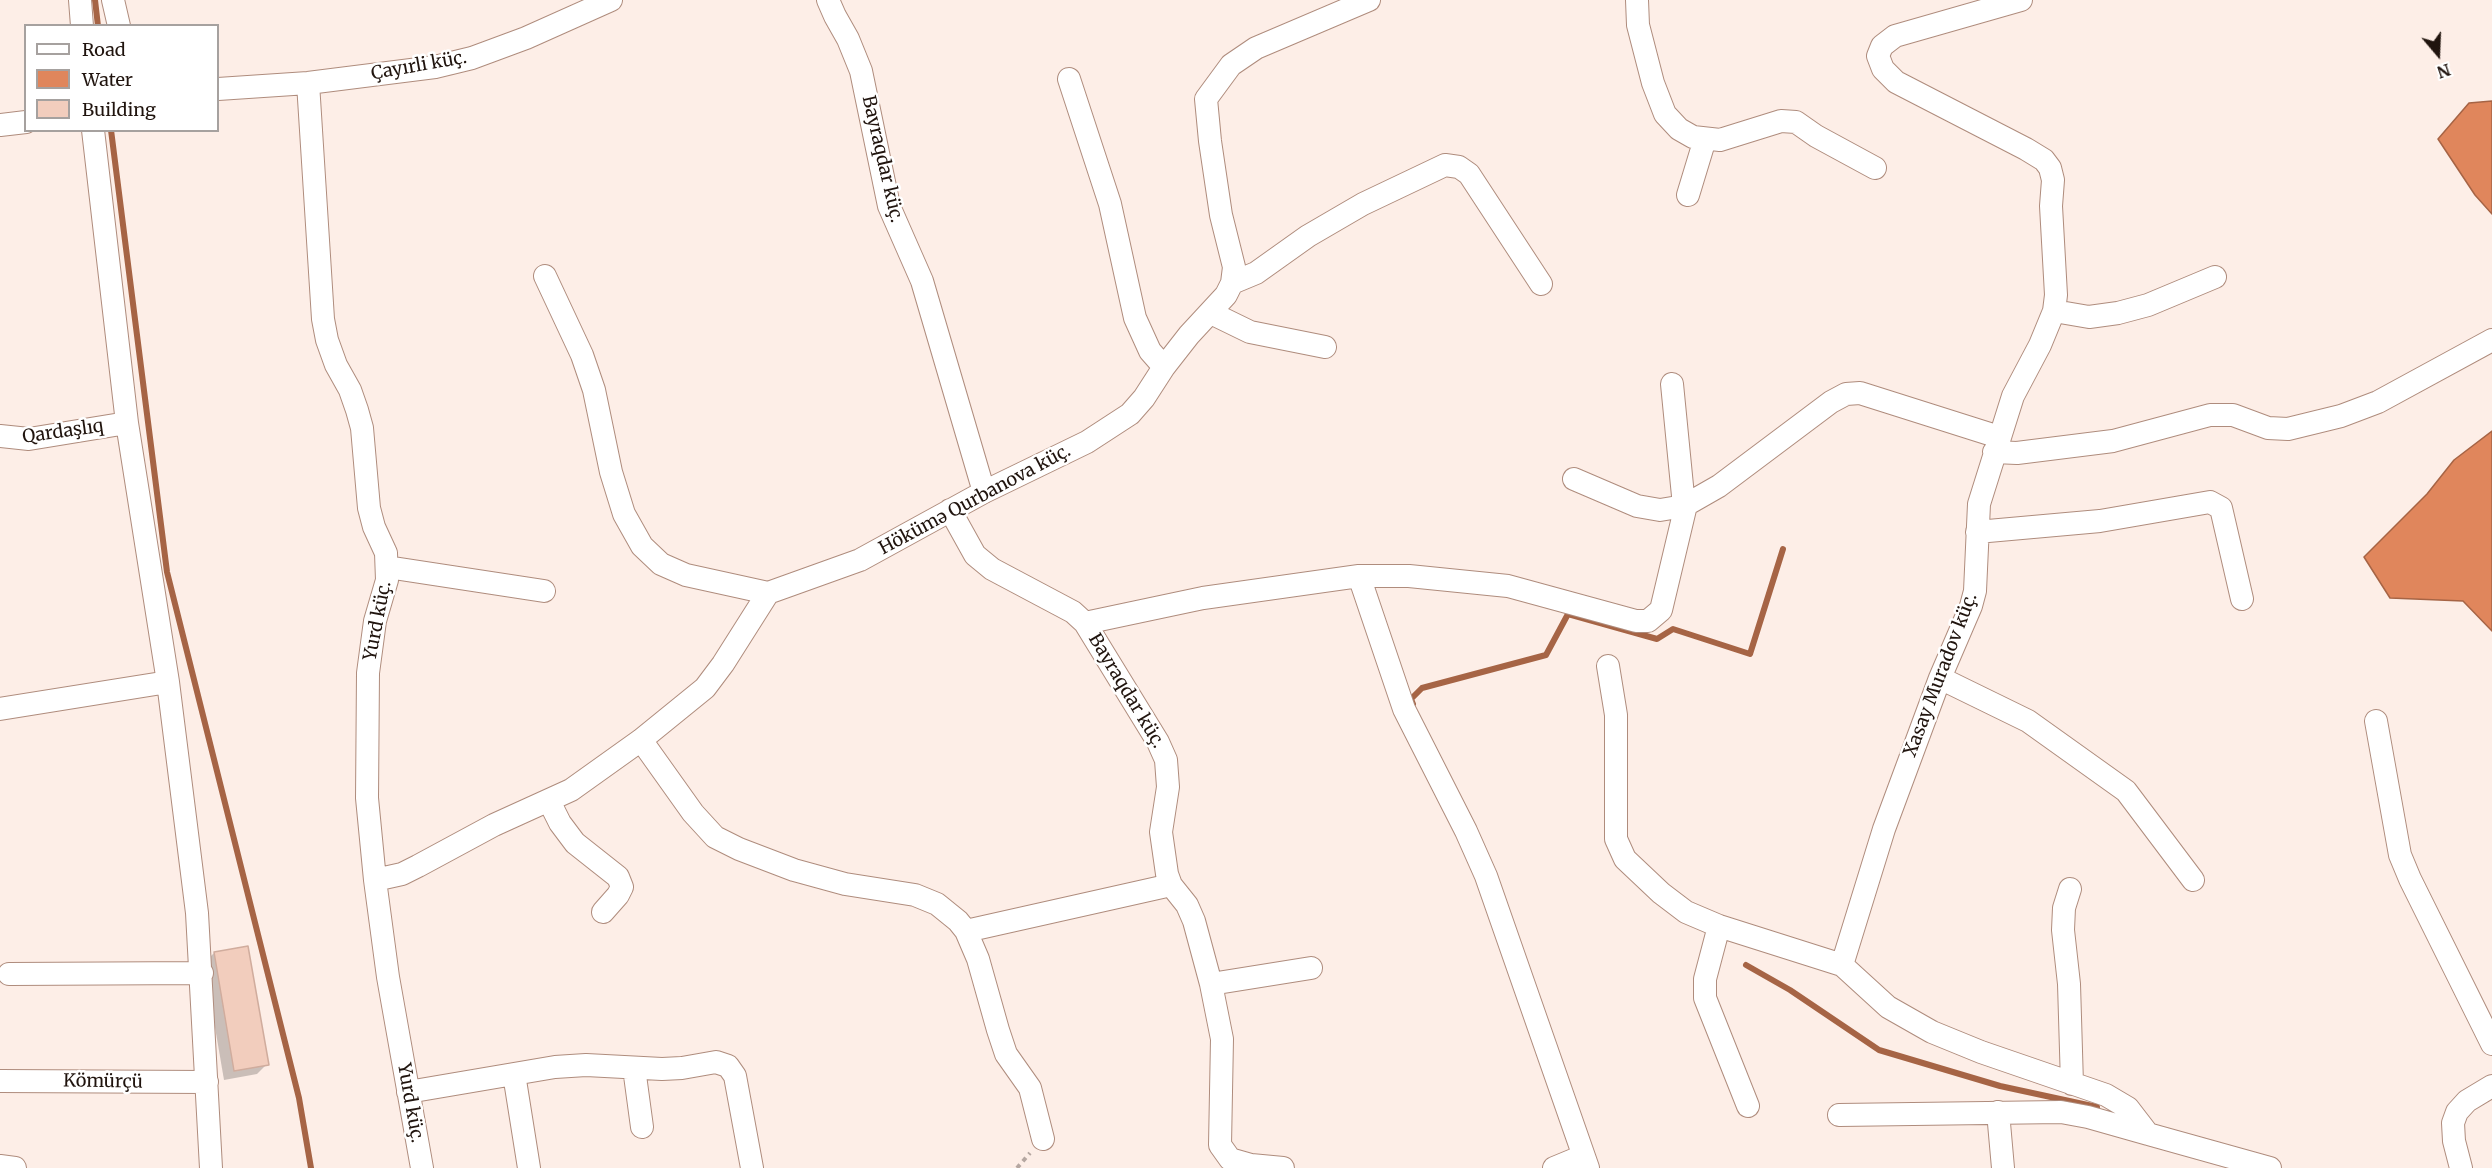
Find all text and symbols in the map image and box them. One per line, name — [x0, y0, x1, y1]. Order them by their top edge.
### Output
legend — [24, 24, 219, 132]
north arrow — [2408, 24, 2468, 84]
text: Road — [82, 38, 126, 61]
street label: Çayırli küç. — [369, 47, 469, 85]
text: N — [2435, 60, 2453, 83]
text: Water — [82, 68, 133, 91]
street label: Bayraqdar küç. — [857, 93, 907, 225]
text: Building — [82, 98, 156, 121]
street label: Qardaşlıq — [21, 416, 105, 448]
street label: Hökümə Qurbanova küç. — [876, 440, 1074, 560]
street label: Yurd küç. — [360, 579, 396, 663]
street label: Xasay Muradov küç. — [1900, 590, 1982, 760]
street label: Bayraqdar küç. — [1083, 630, 1169, 752]
street label: Yurd küç. — [392, 1062, 428, 1144]
street label: Kömürçü — [63, 1071, 143, 1093]

